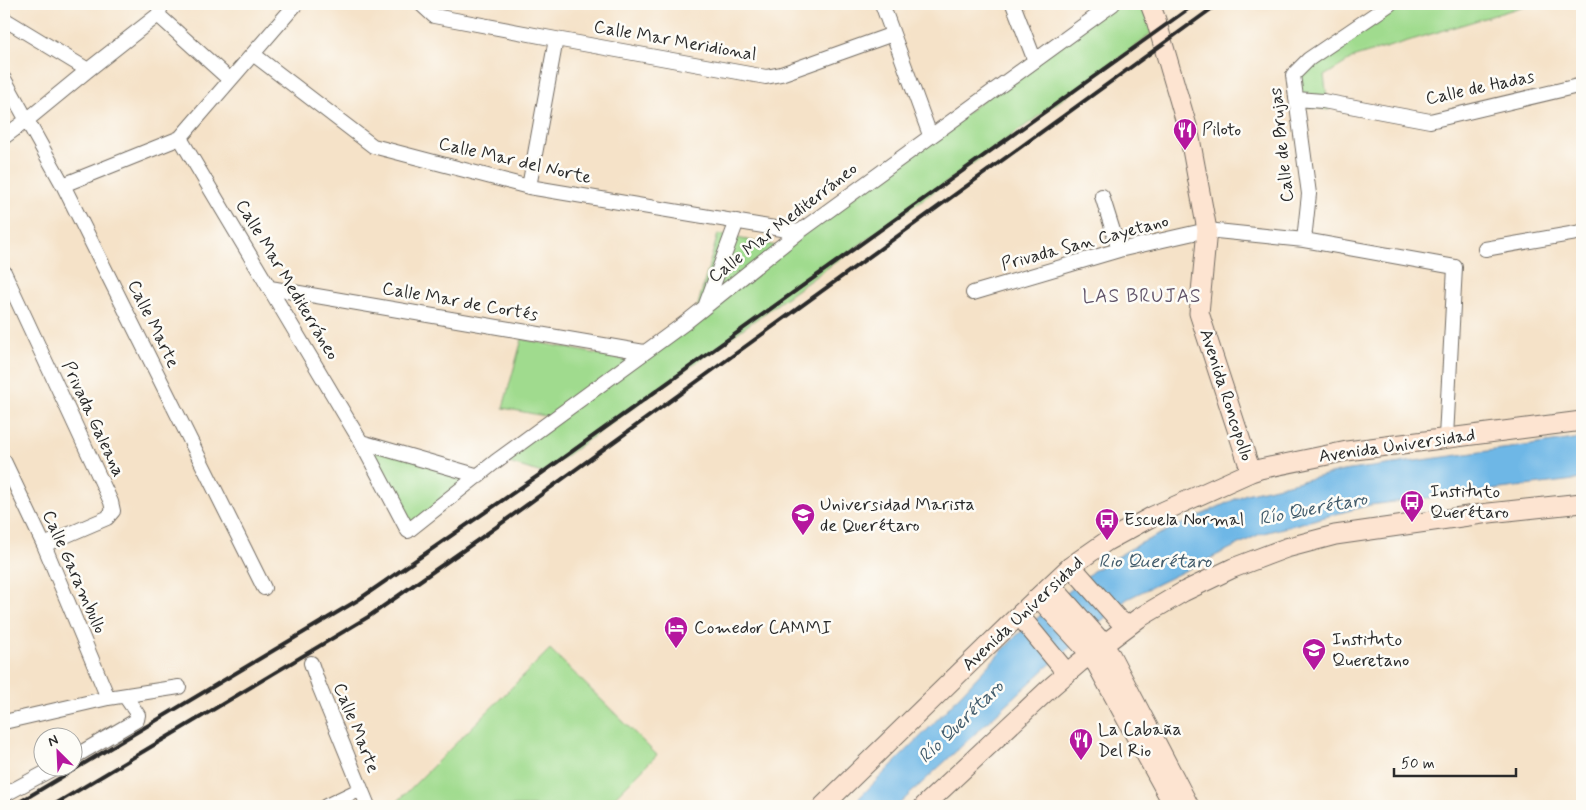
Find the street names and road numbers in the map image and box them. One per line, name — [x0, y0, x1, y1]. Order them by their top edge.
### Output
street label: Calle Mar Meridional — [592, 15, 758, 67]
street label: Calle de Hadas — [1423, 65, 1537, 111]
street label: Calle de Brujas — [1264, 86, 1300, 204]
street label: Calle Mar del Norte — [436, 132, 594, 190]
street label: Calle Mar Mediterráneo — [703, 157, 863, 289]
street label: Calle Mar Mediterráneo — [230, 195, 344, 365]
street label: Privada San Cayetano — [999, 209, 1171, 277]
street label: Calle Marte — [121, 276, 185, 372]
street label: Calle Mar de Cortés — [380, 277, 540, 328]
street label: Avenida Roncopollo — [1193, 326, 1259, 464]
street label: Privada Galeana — [56, 357, 130, 481]
street label: Avenida Universidad — [1317, 423, 1477, 469]
street label: Calle Garambullo — [36, 507, 112, 637]
street label: Avenida Universidad — [957, 551, 1089, 677]
street label: Calle Marte — [327, 679, 385, 777]

